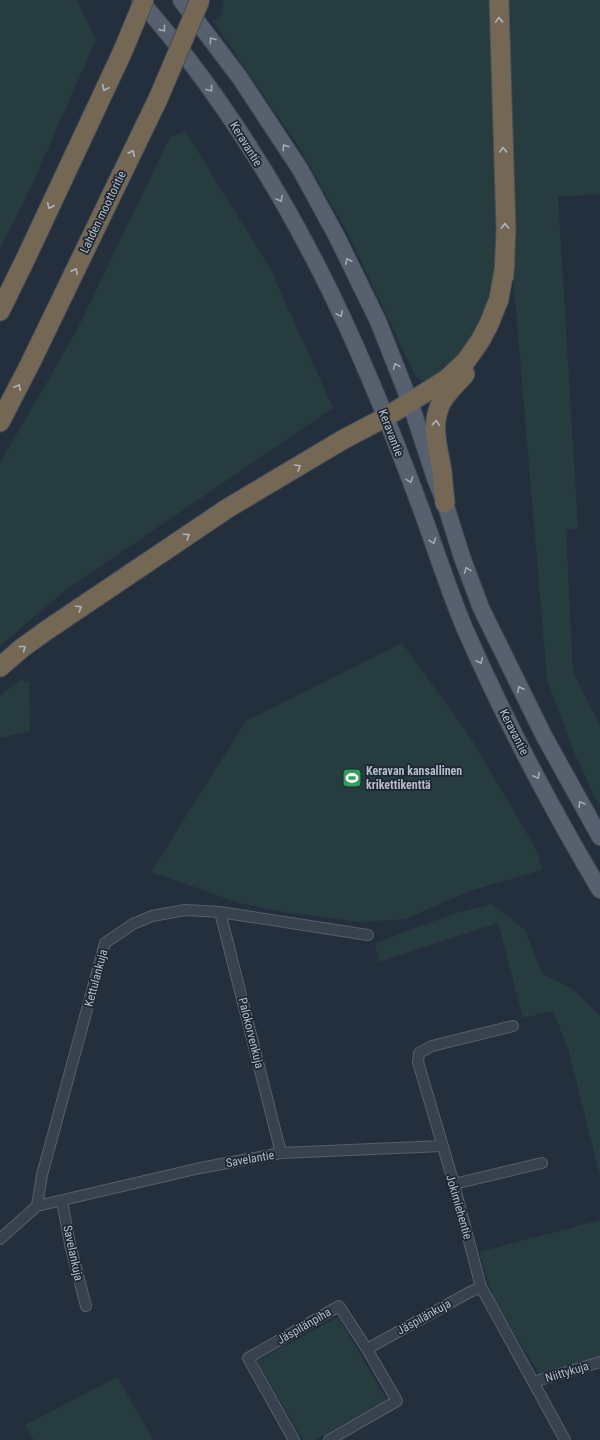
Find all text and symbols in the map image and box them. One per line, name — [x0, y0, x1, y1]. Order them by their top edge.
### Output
one-way arrow — [495, 17, 503, 23]
one-way arrow — [159, 24, 166, 31]
one-way arrow — [209, 38, 216, 45]
one-way arrow — [102, 84, 110, 92]
one-way arrow — [205, 85, 213, 92]
street label: Keravantie — [227, 119, 265, 169]
one-way arrow — [282, 144, 290, 151]
one-way arrow — [499, 147, 507, 153]
one-way arrow — [127, 150, 135, 158]
street label: Lahden moottoritie — [77, 168, 129, 255]
one-way arrow — [275, 194, 282, 202]
one-way arrow — [47, 202, 55, 210]
one-way arrow — [501, 223, 509, 229]
one-way arrow — [346, 258, 353, 265]
one-way arrow — [70, 267, 78, 275]
one-way arrow — [335, 309, 343, 317]
one-way arrow — [393, 362, 401, 370]
one-way arrow — [13, 384, 21, 391]
street label: Keravantie — [376, 407, 407, 459]
one-way arrow — [431, 420, 440, 426]
one-way arrow — [294, 465, 301, 472]
one-way arrow — [405, 476, 413, 483]
one-way arrow — [183, 534, 190, 541]
one-way arrow — [428, 537, 436, 544]
one-way arrow — [463, 567, 471, 574]
one-way arrow — [75, 606, 82, 613]
one-way arrow — [18, 646, 25, 653]
one-way arrow — [475, 657, 483, 665]
one-way arrow — [517, 685, 525, 693]
street label: Keravantie — [496, 707, 532, 758]
place label: Keravan kansallinen krikettikenttä — [366, 764, 462, 792]
sports icon: Keravan kansallinen krikettikenttä — [341, 767, 363, 789]
one-way arrow — [532, 772, 540, 780]
one-way arrow — [578, 800, 585, 808]
street label: Kettulankuja — [82, 948, 110, 1008]
street label: Palokorvenkuja — [235, 996, 267, 1070]
street label: Savelantie — [225, 1148, 276, 1170]
street label: Jokimiehentie — [443, 1173, 475, 1241]
street label: Savelankuja — [60, 1224, 86, 1282]
street label: Jäspilänkuja — [395, 1296, 454, 1338]
street label: Jäspilänpiha — [274, 1305, 334, 1347]
street label: Niittykuja — [544, 1359, 591, 1385]

